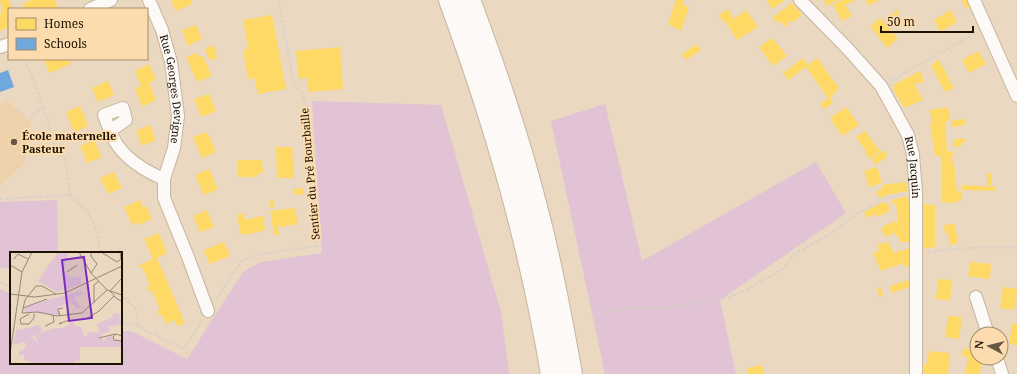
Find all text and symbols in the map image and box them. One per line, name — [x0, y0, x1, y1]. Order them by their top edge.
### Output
legend — [8, 8, 148, 60]
scale bar — [881, 8, 973, 34]
text: 50 m — [887, 13, 915, 30]
text: Homes — [44, 15, 84, 32]
street label: Rue Georges Devigne — [157, 33, 186, 145]
text: Schools — [44, 35, 87, 52]
street label: Sentier du Pré Bourbaille — [296, 107, 323, 241]
place label: École maternelle Pasteur — [22, 128, 116, 156]
street label: Rue Jacquin — [902, 134, 924, 199]
marker: École maternelle Pasteur — [9, 137, 19, 147]
inset map — [10, 252, 122, 364]
north arrow — [969, 326, 1009, 366]
text: N — [971, 339, 987, 350]

